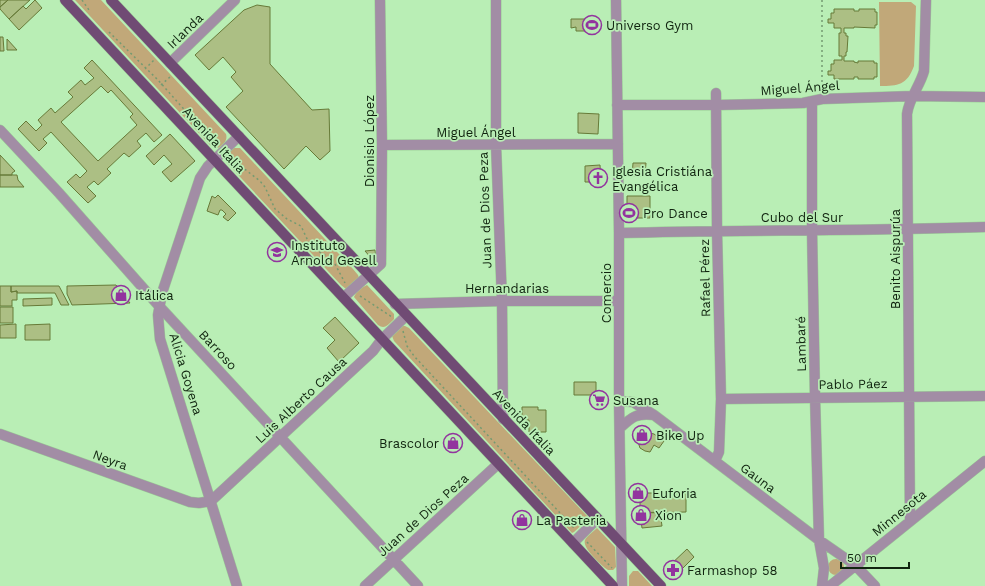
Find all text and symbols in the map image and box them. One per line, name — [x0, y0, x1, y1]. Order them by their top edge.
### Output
street label: Irlanda — [164, 10, 206, 52]
sports icon: Universo Gym — [581, 14, 603, 36]
place label: Universo Gym — [606, 18, 693, 33]
street label: Miguel Ángel — [760, 77, 840, 98]
street label: Dionisio López — [362, 95, 377, 187]
street label: Avenida Italia — [180, 104, 249, 177]
street label: Miguel Ángel — [436, 124, 516, 140]
street label: Juan de Dios Peza — [475, 151, 495, 269]
place label: Iglesia Cristiána Evangélica — [612, 164, 713, 194]
church icon: Iglesia Cristiána Evangélica — [587, 167, 609, 189]
sports icon: Pro Dance — [618, 202, 640, 224]
place label: Pro Dance — [643, 206, 708, 221]
street label: Benito Aispurúa — [888, 208, 903, 309]
street label: Cubo del Sur — [761, 210, 843, 225]
place label: Instituto Arnold Gesell — [291, 238, 377, 268]
street label: Rafael Pérez — [697, 239, 713, 317]
school or university icon: Instituto Arnold Gesell — [266, 241, 288, 263]
street label: Comercio — [599, 263, 614, 323]
street label: Hernandarias — [465, 281, 549, 296]
shop icon: Itálica — [110, 284, 132, 306]
place label: Itálica — [135, 288, 174, 303]
street label: Lambaré — [793, 316, 809, 372]
street label: Barroso — [196, 327, 240, 373]
street label: Alicia Goyena — [166, 331, 206, 417]
street label: Luis Alberto Causa — [252, 353, 350, 446]
street label: Pablo Páez — [818, 376, 888, 392]
street label: Avenida Italia — [490, 386, 559, 459]
supermarket icon: Susana — [588, 389, 610, 411]
place label: Susana — [613, 393, 660, 408]
shop icon: Bike Up — [631, 424, 653, 446]
place label: Bike Up — [656, 428, 704, 443]
shop icon: Brascolor — [442, 432, 464, 454]
place label: Brascolor — [379, 436, 439, 451]
street label: Neyra — [91, 447, 130, 473]
street label: Gauna — [737, 460, 779, 496]
street label: Juan de Dios Peza — [375, 470, 472, 560]
shop icon: Euforia — [627, 482, 649, 504]
place label: Euforia — [652, 486, 698, 501]
street label: Minnesota — [869, 486, 930, 539]
shop icon: Xion — [630, 504, 652, 526]
place label: Xion — [655, 508, 682, 523]
shop icon: La Pasteria — [511, 509, 533, 531]
place label: La Pasteria — [536, 513, 607, 528]
scale bar — [841, 544, 909, 570]
text: 50 m — [847, 551, 877, 565]
pharmacy icon: Farmashop 58 — [662, 559, 684, 581]
place label: Farmashop 58 — [687, 563, 778, 578]

